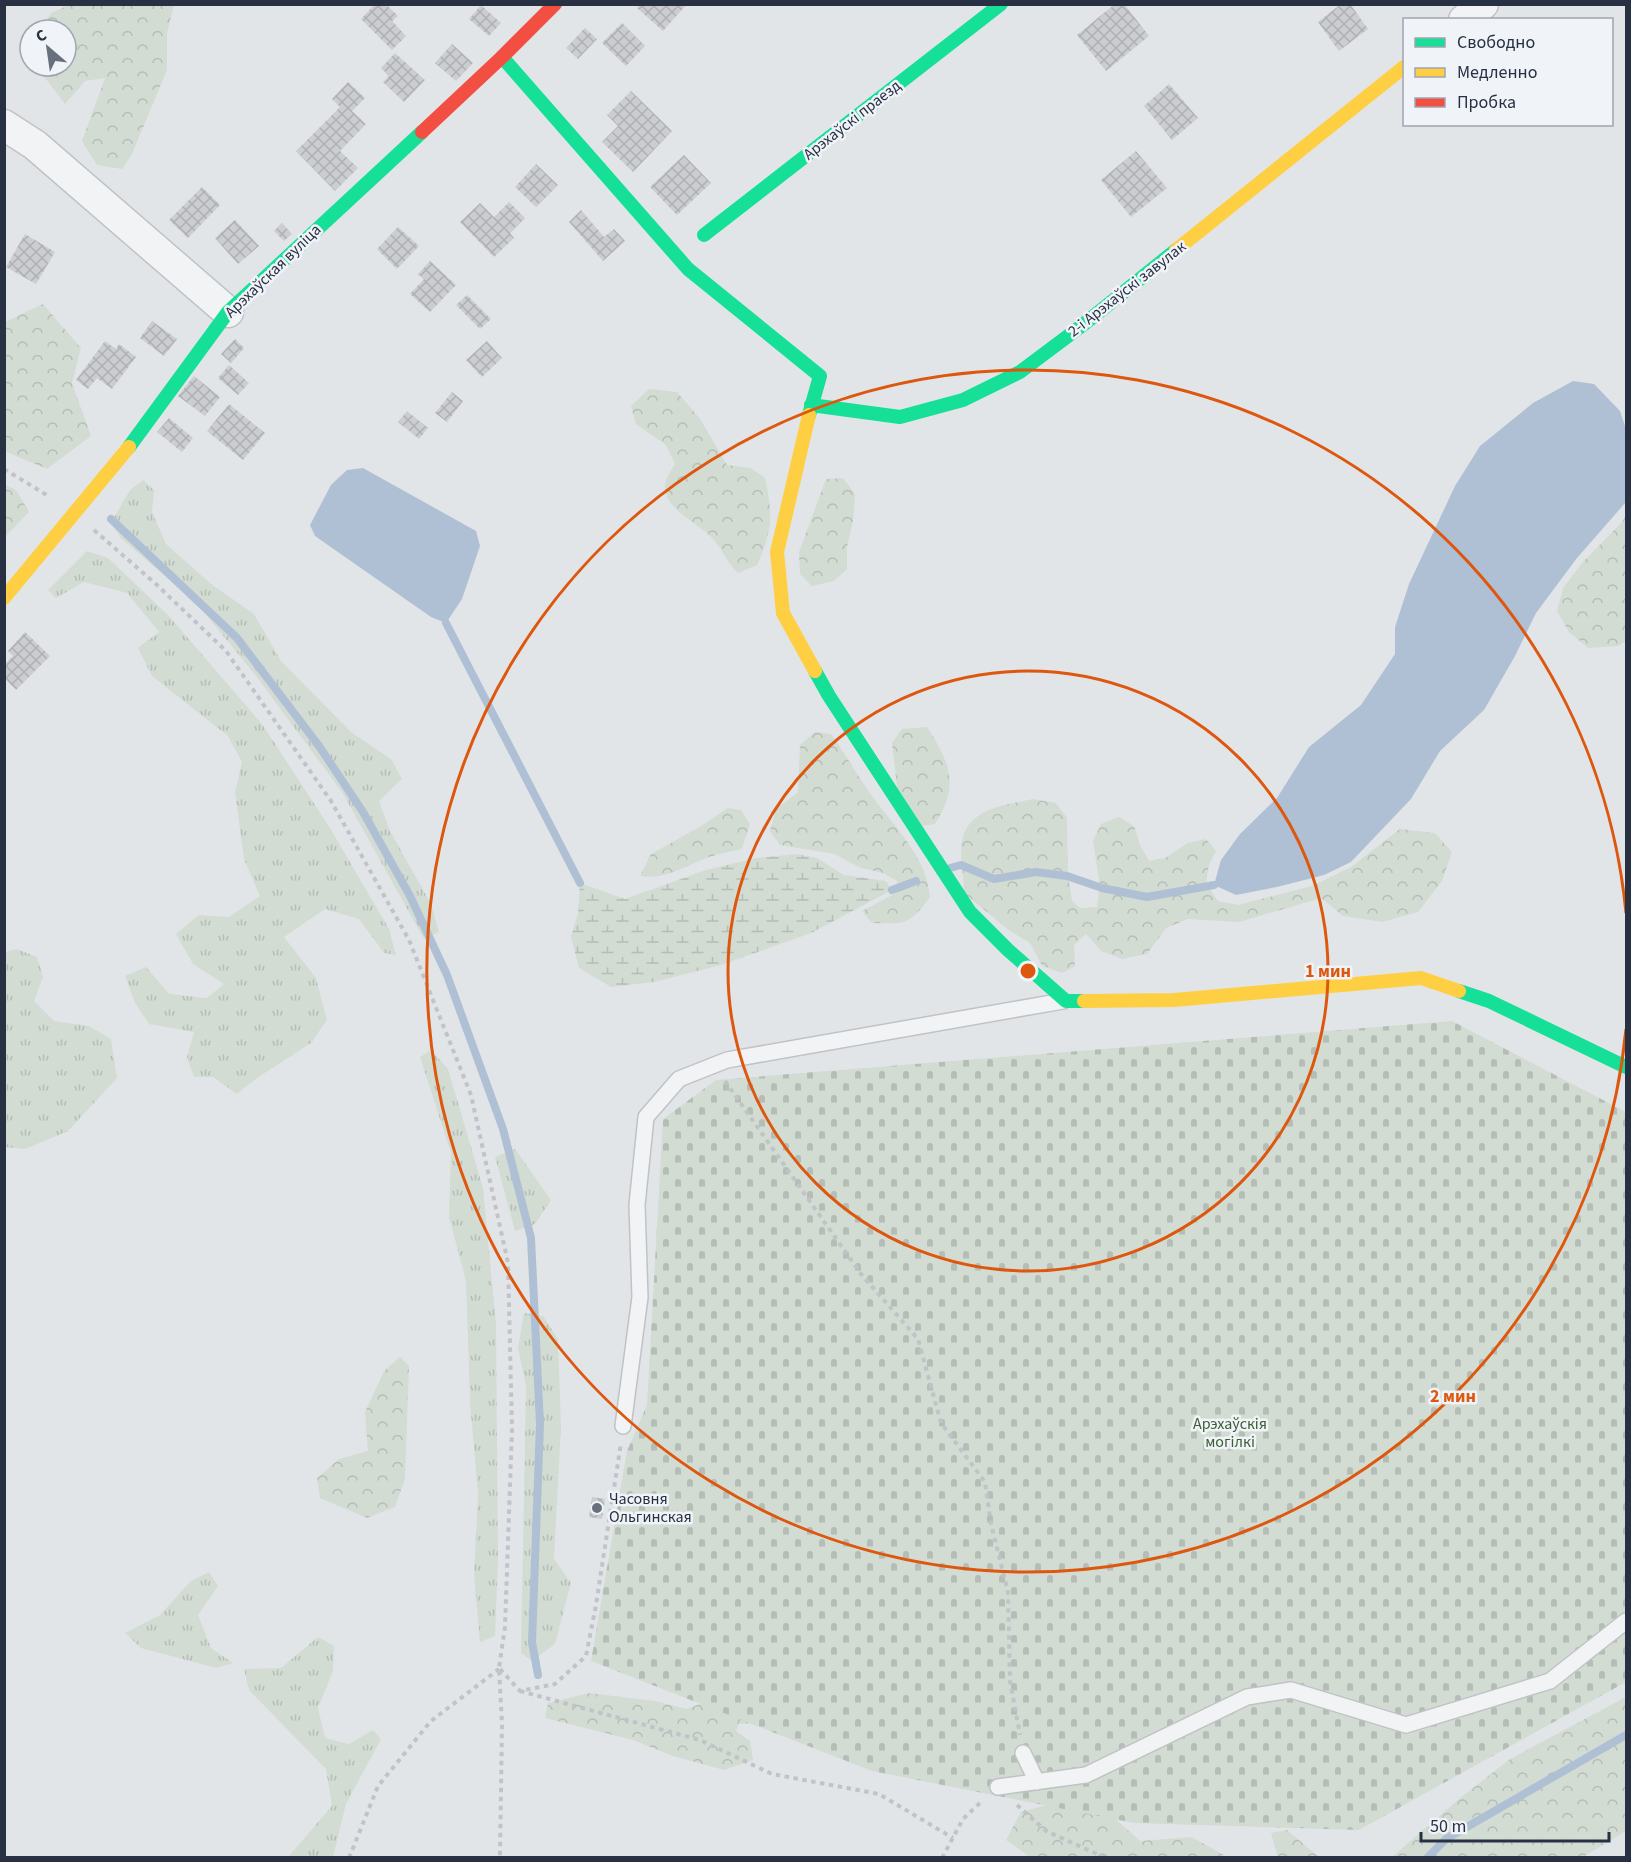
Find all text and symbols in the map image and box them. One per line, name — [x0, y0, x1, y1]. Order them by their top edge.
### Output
north arrow — [18, 18, 78, 78]
legend — [1403, 18, 1613, 126]
text: С — [32, 24, 51, 48]
text: Свободно — [1457, 30, 1535, 55]
text: Медленно — [1457, 60, 1537, 85]
street label: Арэхаўскі праезд — [799, 75, 906, 165]
text: Пробка — [1457, 90, 1516, 115]
street label: Арэхаўская вуліца — [220, 219, 326, 323]
street label: 2-і Арэхаўскі завулак — [1063, 236, 1191, 342]
text: 1 мин — [1305, 959, 1351, 984]
centre of rings — [1018, 961, 1038, 981]
text: 2 мин — [1430, 1384, 1476, 1409]
park label: Арэхаўскія могілкі — [1193, 1413, 1267, 1453]
place label: Часовня Ольгинская — [609, 1488, 692, 1528]
marker: Часовня Ольгинская — [590, 1501, 604, 1515]
scale bar — [1421, 1805, 1608, 1843]
text: 50 m — [1430, 1814, 1466, 1839]

